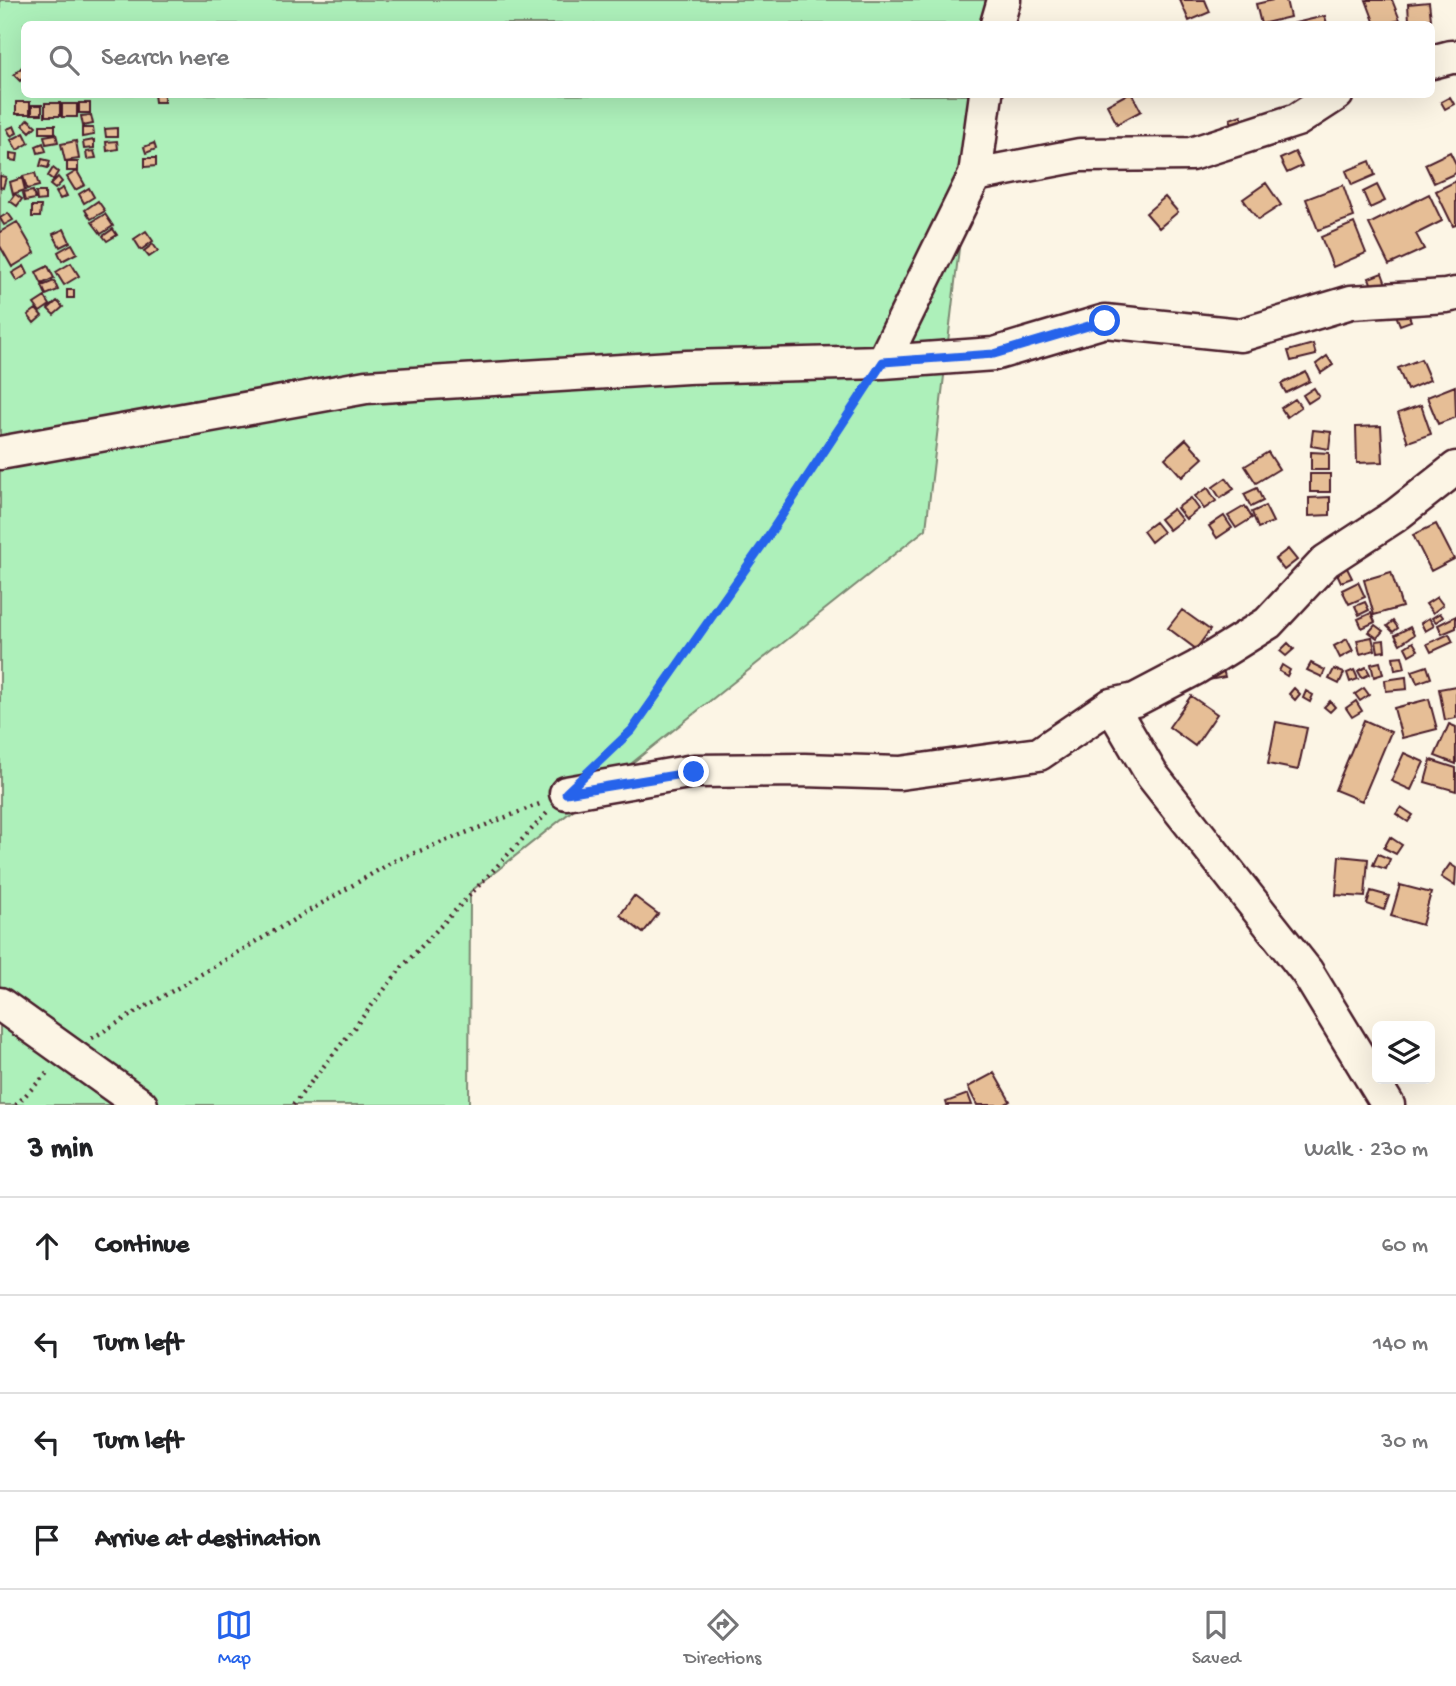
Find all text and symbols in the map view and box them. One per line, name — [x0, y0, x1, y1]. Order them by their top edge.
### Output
search box — [21, 21, 1435, 98]
icon: search — [45, 41, 83, 79]
text: Search here — [101, 44, 229, 75]
route start — [1089, 305, 1120, 336]
route end — [678, 756, 709, 787]
map controls — [1372, 1021, 1435, 1084]
button: layers — [1372, 1021, 1435, 1084]
text: 3 min — [28, 1133, 93, 1168]
text: Walk · 230 m — [1304, 1137, 1428, 1164]
icon: ahead — [28, 1227, 66, 1265]
text: Continue — [95, 1231, 189, 1262]
text: 60 m — [1382, 1233, 1428, 1260]
icon: left — [28, 1325, 66, 1363]
text: Turn left — [95, 1329, 183, 1360]
text: 140 m — [1373, 1331, 1428, 1358]
icon: left — [28, 1423, 66, 1461]
text: Turn left — [95, 1427, 183, 1458]
text: 30 m — [1381, 1429, 1428, 1456]
icon: arrive — [28, 1521, 66, 1559]
text: Arrive at destination — [95, 1525, 320, 1556]
tab: Map — [215, 1606, 253, 1671]
tab: Directions — [684, 1606, 761, 1671]
tab: Saved — [1192, 1606, 1241, 1671]

